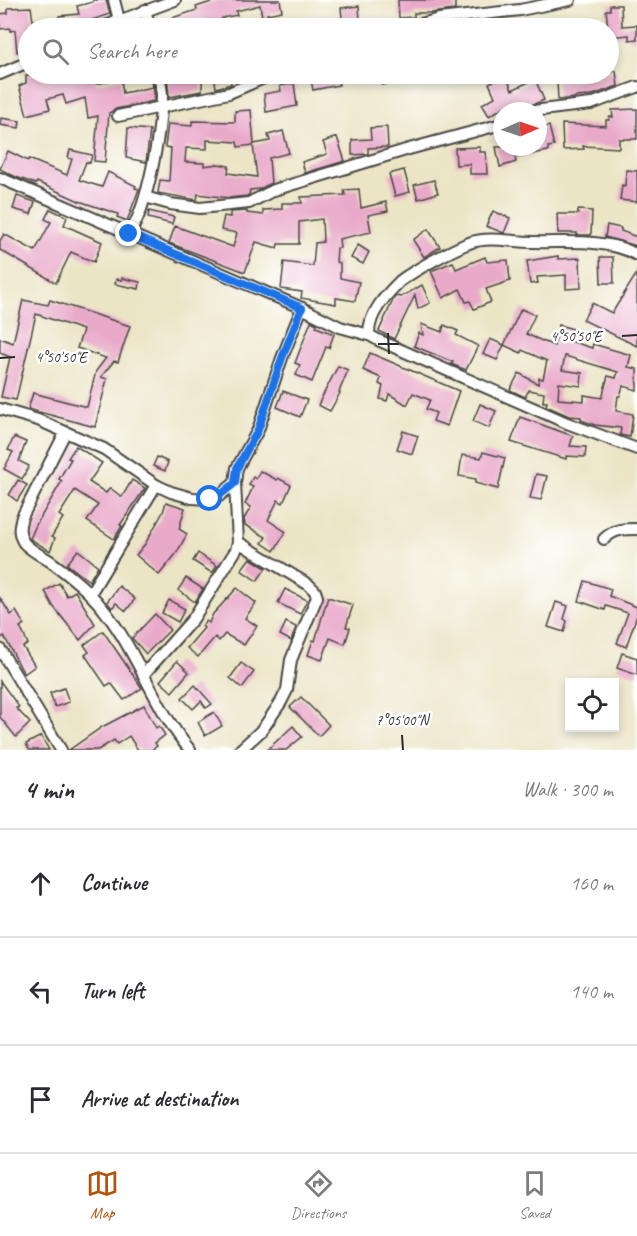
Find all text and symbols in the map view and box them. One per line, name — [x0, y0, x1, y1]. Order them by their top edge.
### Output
search box — [18, 18, 619, 84]
icon: search — [39, 35, 72, 68]
text: Search here — [87, 37, 177, 65]
north arrow — [493, 102, 547, 156]
route end — [115, 220, 141, 246]
text: 4°50'50"E — [550, 327, 604, 346]
text: 4°50'50"E — [35, 348, 89, 367]
route start — [196, 485, 222, 511]
map controls — [565, 678, 619, 732]
button: locate — [565, 678, 619, 732]
text: 7°05'00"N — [376, 711, 431, 730]
text: 4 min — [24, 773, 74, 806]
text: Walk · 300 m — [523, 777, 613, 802]
icon: ahead — [24, 867, 57, 900]
text: Continue — [81, 869, 147, 897]
text: 160 m — [570, 871, 613, 896]
icon: left — [24, 975, 57, 1008]
text: Turn left — [81, 977, 145, 1005]
text: 140 m — [570, 979, 613, 1004]
icon: arrive — [24, 1083, 57, 1116]
text: Arrive at destination — [81, 1085, 238, 1113]
tab: Map — [86, 1167, 119, 1223]
tab: Directions — [291, 1167, 346, 1223]
tab: Saved — [518, 1167, 551, 1223]

